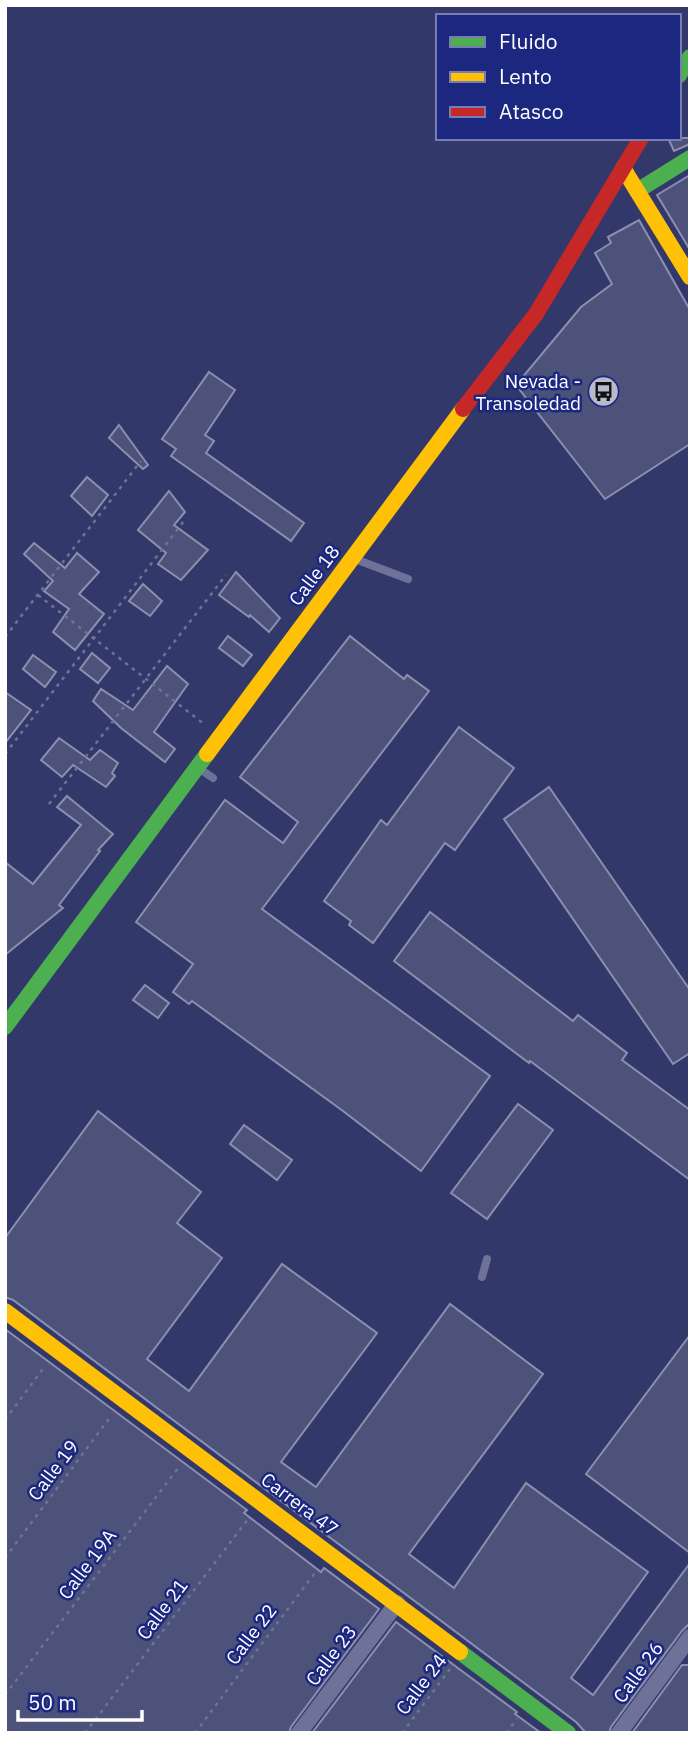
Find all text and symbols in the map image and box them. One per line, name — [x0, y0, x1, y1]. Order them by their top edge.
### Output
legend — [436, 14, 681, 140]
text: Fluido — [499, 27, 558, 55]
text: Lento — [499, 62, 552, 90]
text: Atasco — [499, 97, 563, 125]
place label: Nevada - Transoledad — [475, 369, 581, 415]
bus stop icon: Nevada - Transoledad — [587, 375, 621, 409]
street label: Calle 18 — [283, 540, 345, 610]
street label: Calle 19 — [22, 1435, 84, 1505]
street label: Carrera 47 — [257, 1467, 343, 1541]
street label: Calle 19A — [53, 1524, 121, 1604]
street label: Calle 21 — [131, 1574, 193, 1644]
street label: Calle 22 — [220, 1599, 282, 1669]
street label: Calle 23 — [300, 1620, 362, 1690]
street label: Calle 26 — [608, 1637, 668, 1707]
street label: Calle 24 — [390, 1649, 452, 1719]
scale bar — [18, 1678, 142, 1722]
text: 50 m — [28, 1688, 77, 1716]

